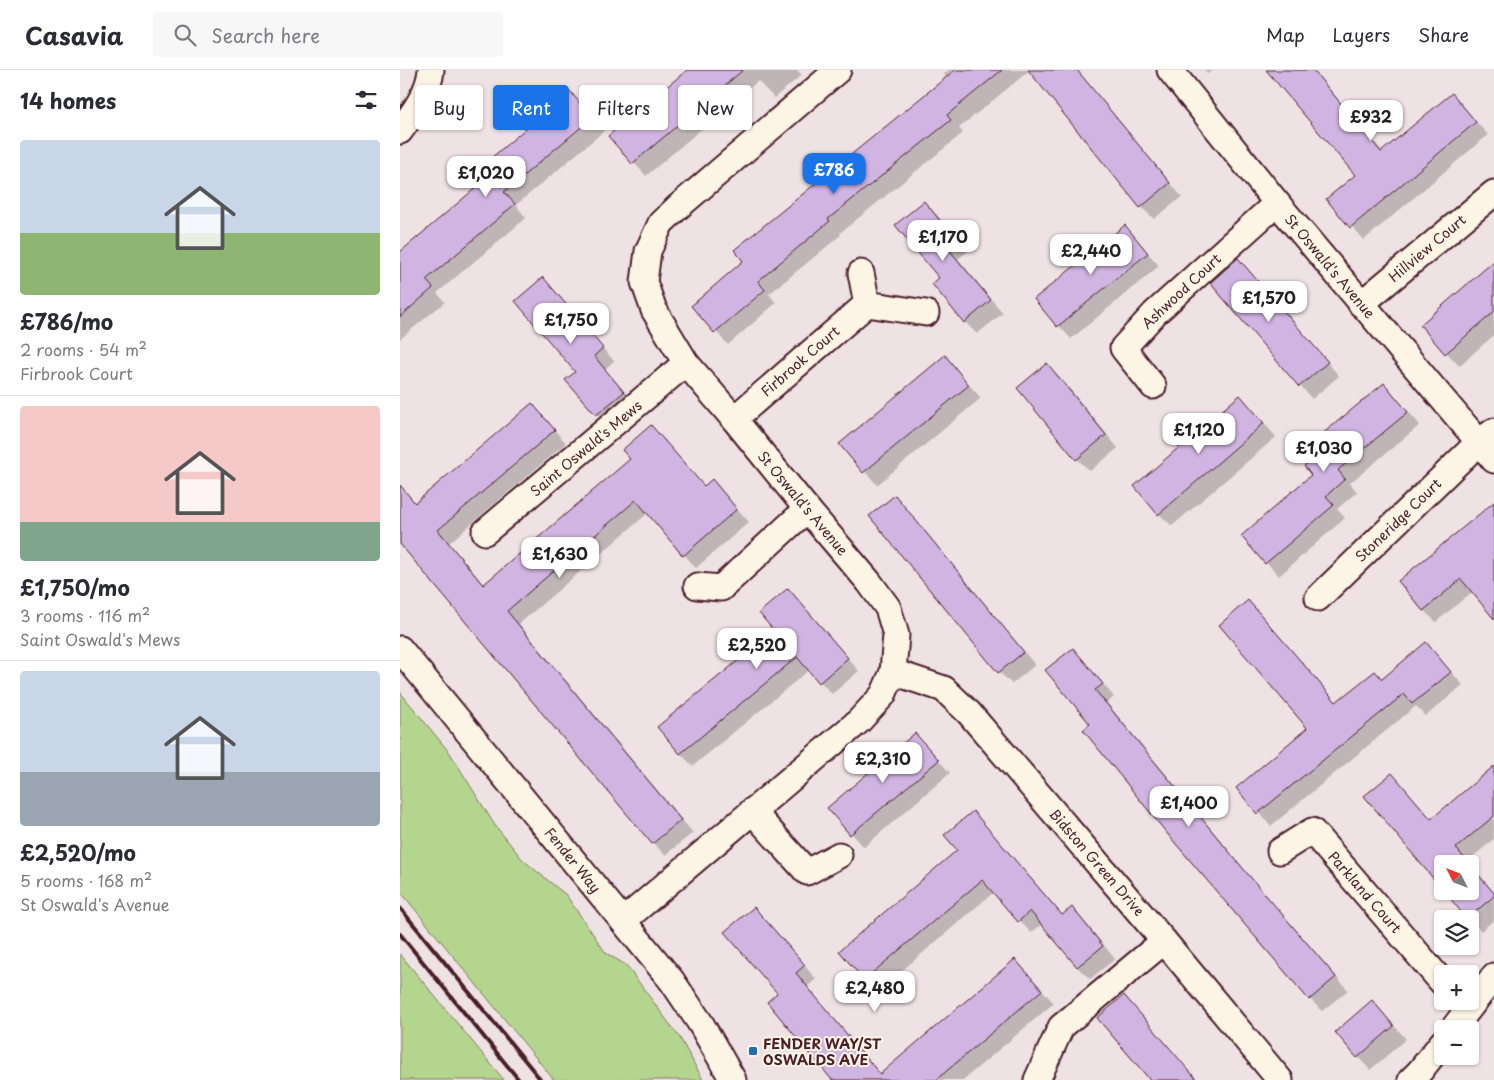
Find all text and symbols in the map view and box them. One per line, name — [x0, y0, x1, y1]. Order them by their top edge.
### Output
search box — [153, 12, 503, 57]
text: Casavia — [25, 17, 123, 53]
icon: search — [171, 21, 199, 49]
text: Search here — [211, 21, 320, 49]
text: Map — [1266, 21, 1305, 48]
text: Layers — [1333, 21, 1390, 48]
text: Share — [1418, 21, 1469, 48]
text: 14 homes — [20, 84, 116, 116]
chip: Buy — [415, 85, 483, 130]
chip: Rent — [493, 85, 569, 130]
chip: Filters — [579, 85, 668, 130]
chip: New — [678, 85, 752, 130]
icon: filters — [352, 86, 380, 114]
pin: £932 — [1341, 100, 1401, 142]
text: £932 — [1350, 104, 1392, 128]
pin: £786 — [804, 152, 864, 195]
pin: £1,020 — [445, 156, 527, 198]
text: £786 — [814, 157, 854, 181]
text: £1,020 — [458, 160, 514, 184]
icon: home — [155, 173, 245, 263]
street label: St Oswald's Avenue — [1280, 209, 1380, 323]
street label: Hillview Court — [1384, 209, 1471, 287]
pin: £1,170 — [902, 220, 984, 262]
text: £1,170 — [918, 224, 968, 248]
pin: £2,440 — [1050, 234, 1132, 276]
text: £2,440 — [1061, 238, 1121, 262]
street label: Ashwood Court — [1136, 248, 1226, 333]
pin: £1,570 — [1228, 280, 1310, 323]
text: £1,570 — [1242, 285, 1296, 309]
pin: £1,750 — [530, 302, 612, 345]
text: £786/mo — [20, 305, 113, 337]
text: £1,750 — [544, 307, 598, 331]
street label: Firbrook Court — [756, 321, 844, 401]
text: 2 rooms · 54 m² — [20, 337, 147, 361]
text: Firbrook Court — [20, 361, 133, 385]
street label: Saint Oswald's Mews — [526, 395, 646, 501]
pin: £1,120 — [1158, 412, 1240, 455]
text: £1,120 — [1173, 417, 1225, 441]
pin: £1,030 — [1283, 430, 1365, 473]
text: £1,030 — [1296, 435, 1352, 459]
icon: home — [155, 438, 245, 528]
street label: St Oswald's Avenue — [753, 446, 853, 560]
street label: Stoneridge Court — [1350, 473, 1446, 567]
pin: £1,630 — [519, 536, 601, 579]
text: £1,630 — [532, 541, 588, 565]
text: £1,750/mo — [20, 571, 130, 603]
text: 3 rooms · 116 m² — [20, 603, 150, 627]
text: Saint Oswald's Mews — [20, 627, 180, 651]
pin: £2,520 — [716, 628, 798, 670]
text: £2,520 — [728, 632, 786, 656]
icon: home — [155, 703, 245, 793]
pin: £2,310 — [842, 742, 924, 784]
text: £2,310 — [855, 746, 911, 770]
pin: £1,400 — [1148, 786, 1230, 828]
text: £1,400 — [1160, 790, 1218, 814]
street label: Bidston Green Drive — [1044, 804, 1150, 920]
street label: Fender Way — [540, 823, 606, 897]
text: £2,520/mo — [20, 836, 136, 868]
street label: Parkland Court — [1323, 846, 1407, 938]
north arrow — [1434, 855, 1479, 900]
map controls — [1434, 855, 1479, 1065]
text: 5 rooms · 168 m² — [20, 868, 152, 892]
text: St Oswald's Avenue — [20, 892, 170, 916]
button: layers — [1434, 910, 1479, 955]
button: + — [1434, 965, 1479, 1010]
pin: £2,480 — [834, 970, 916, 1013]
text: £2,480 — [845, 975, 905, 999]
button: − — [1434, 1020, 1479, 1065]
place label: FENDER WAY/ST OSWALDS AVE — [763, 1033, 882, 1070]
marker: FENDER WAY/ST OSWALDS AVE — [747, 1045, 759, 1057]

